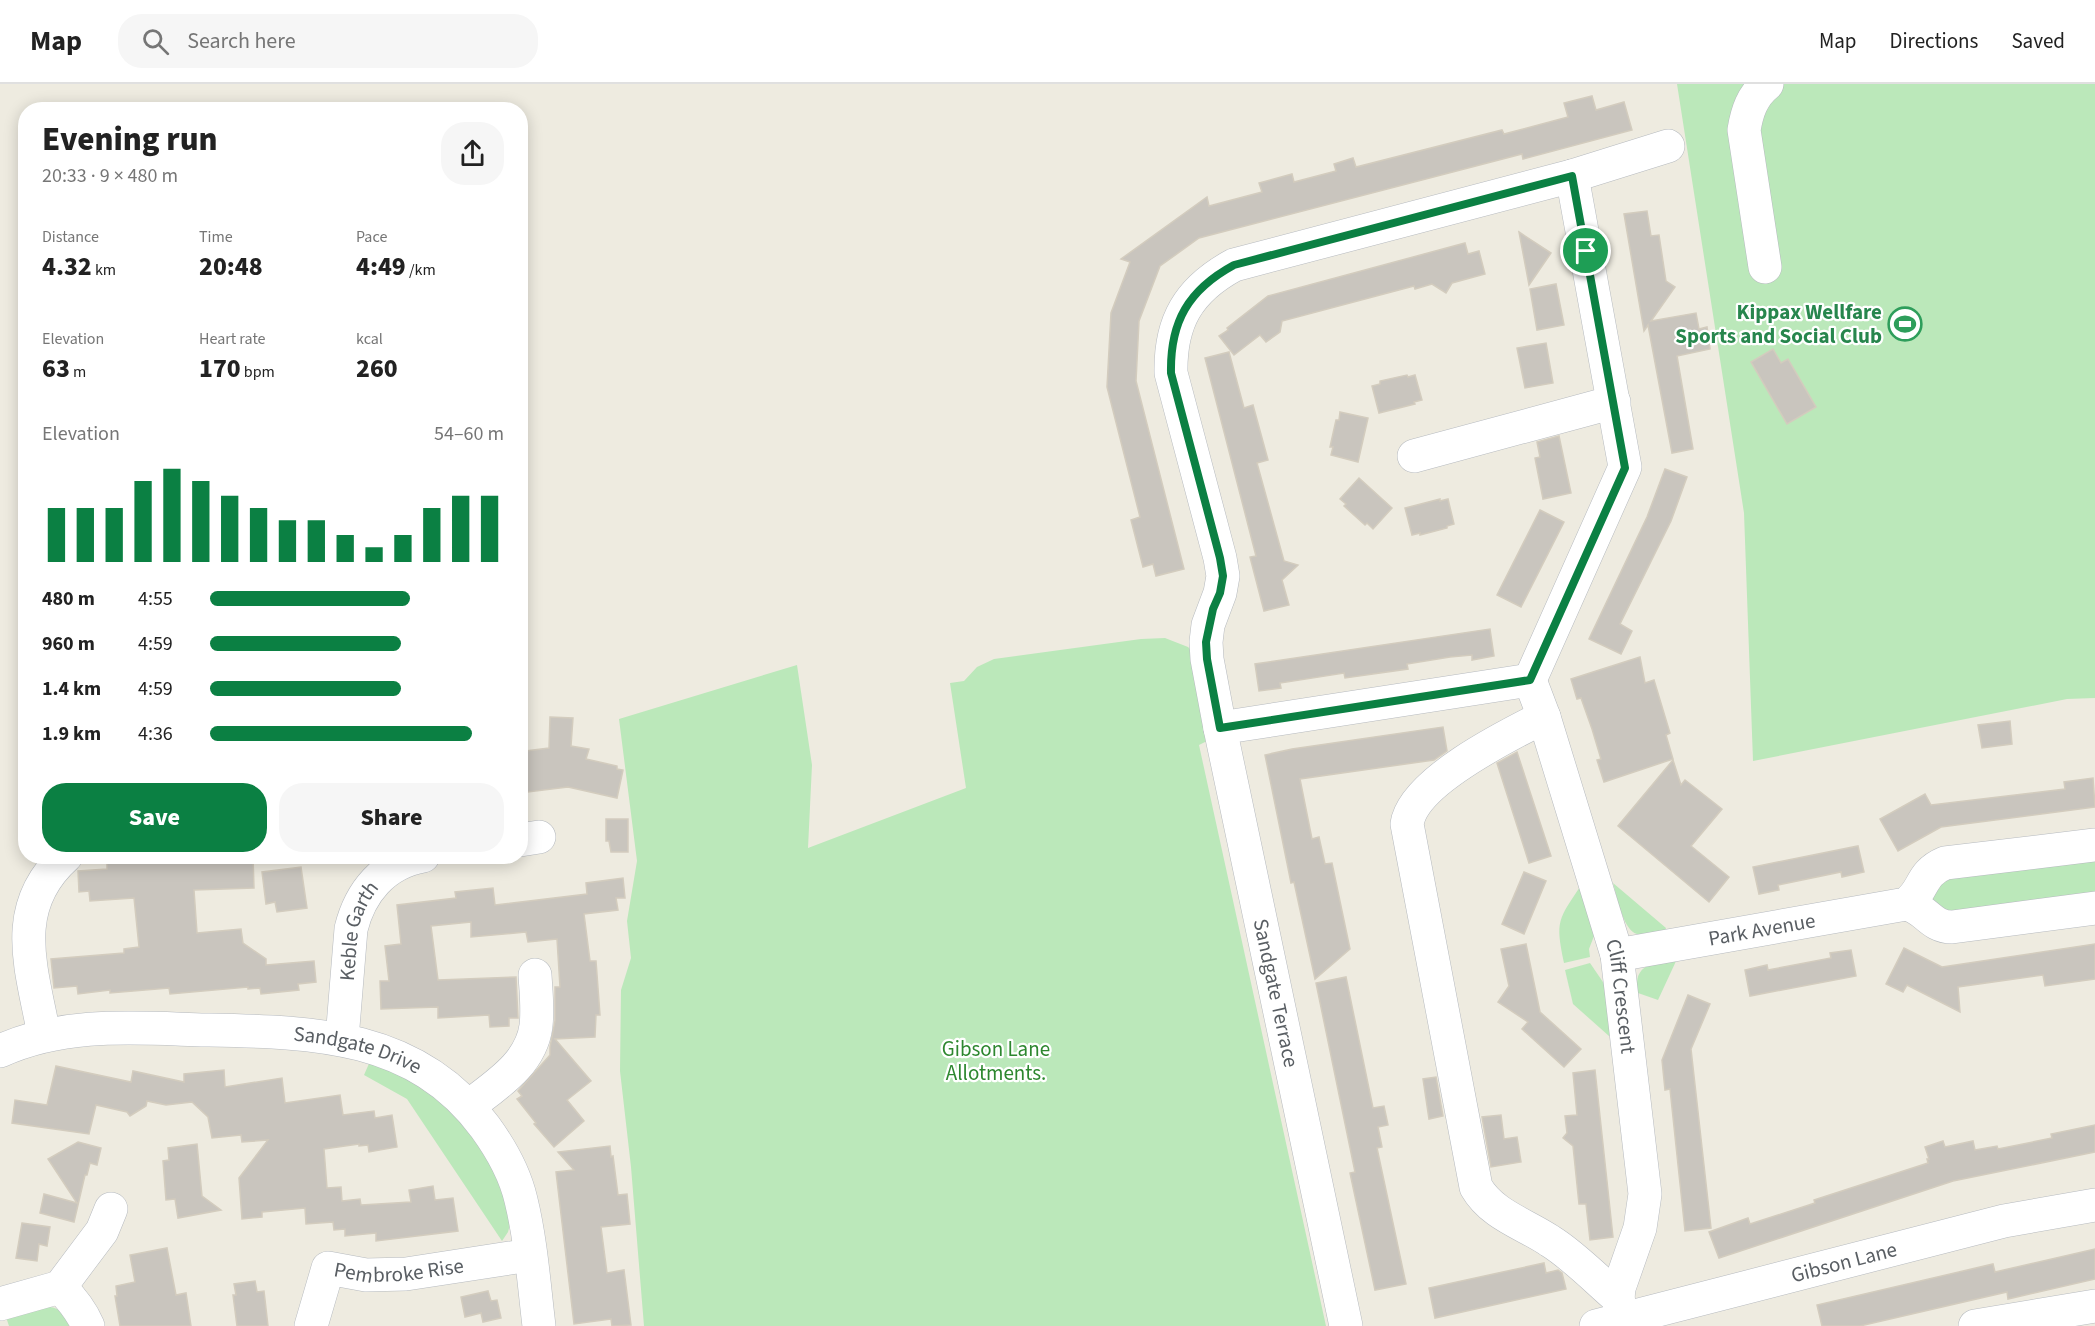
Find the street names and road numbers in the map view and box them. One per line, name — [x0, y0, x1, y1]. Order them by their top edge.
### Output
street label: Keble Garth — [332, 874, 385, 982]
street label: Park Avenue — [1706, 905, 1818, 954]
street label: Sandgate Terrace — [1246, 916, 1306, 1070]
street label: Cliff Crescent — [1598, 935, 1643, 1055]
street label: Sandgate Drive — [292, 1019, 427, 1081]
street label: Gibson Lane — [1788, 1234, 1900, 1290]
street label: Pembroke Rise — [332, 1250, 466, 1291]

